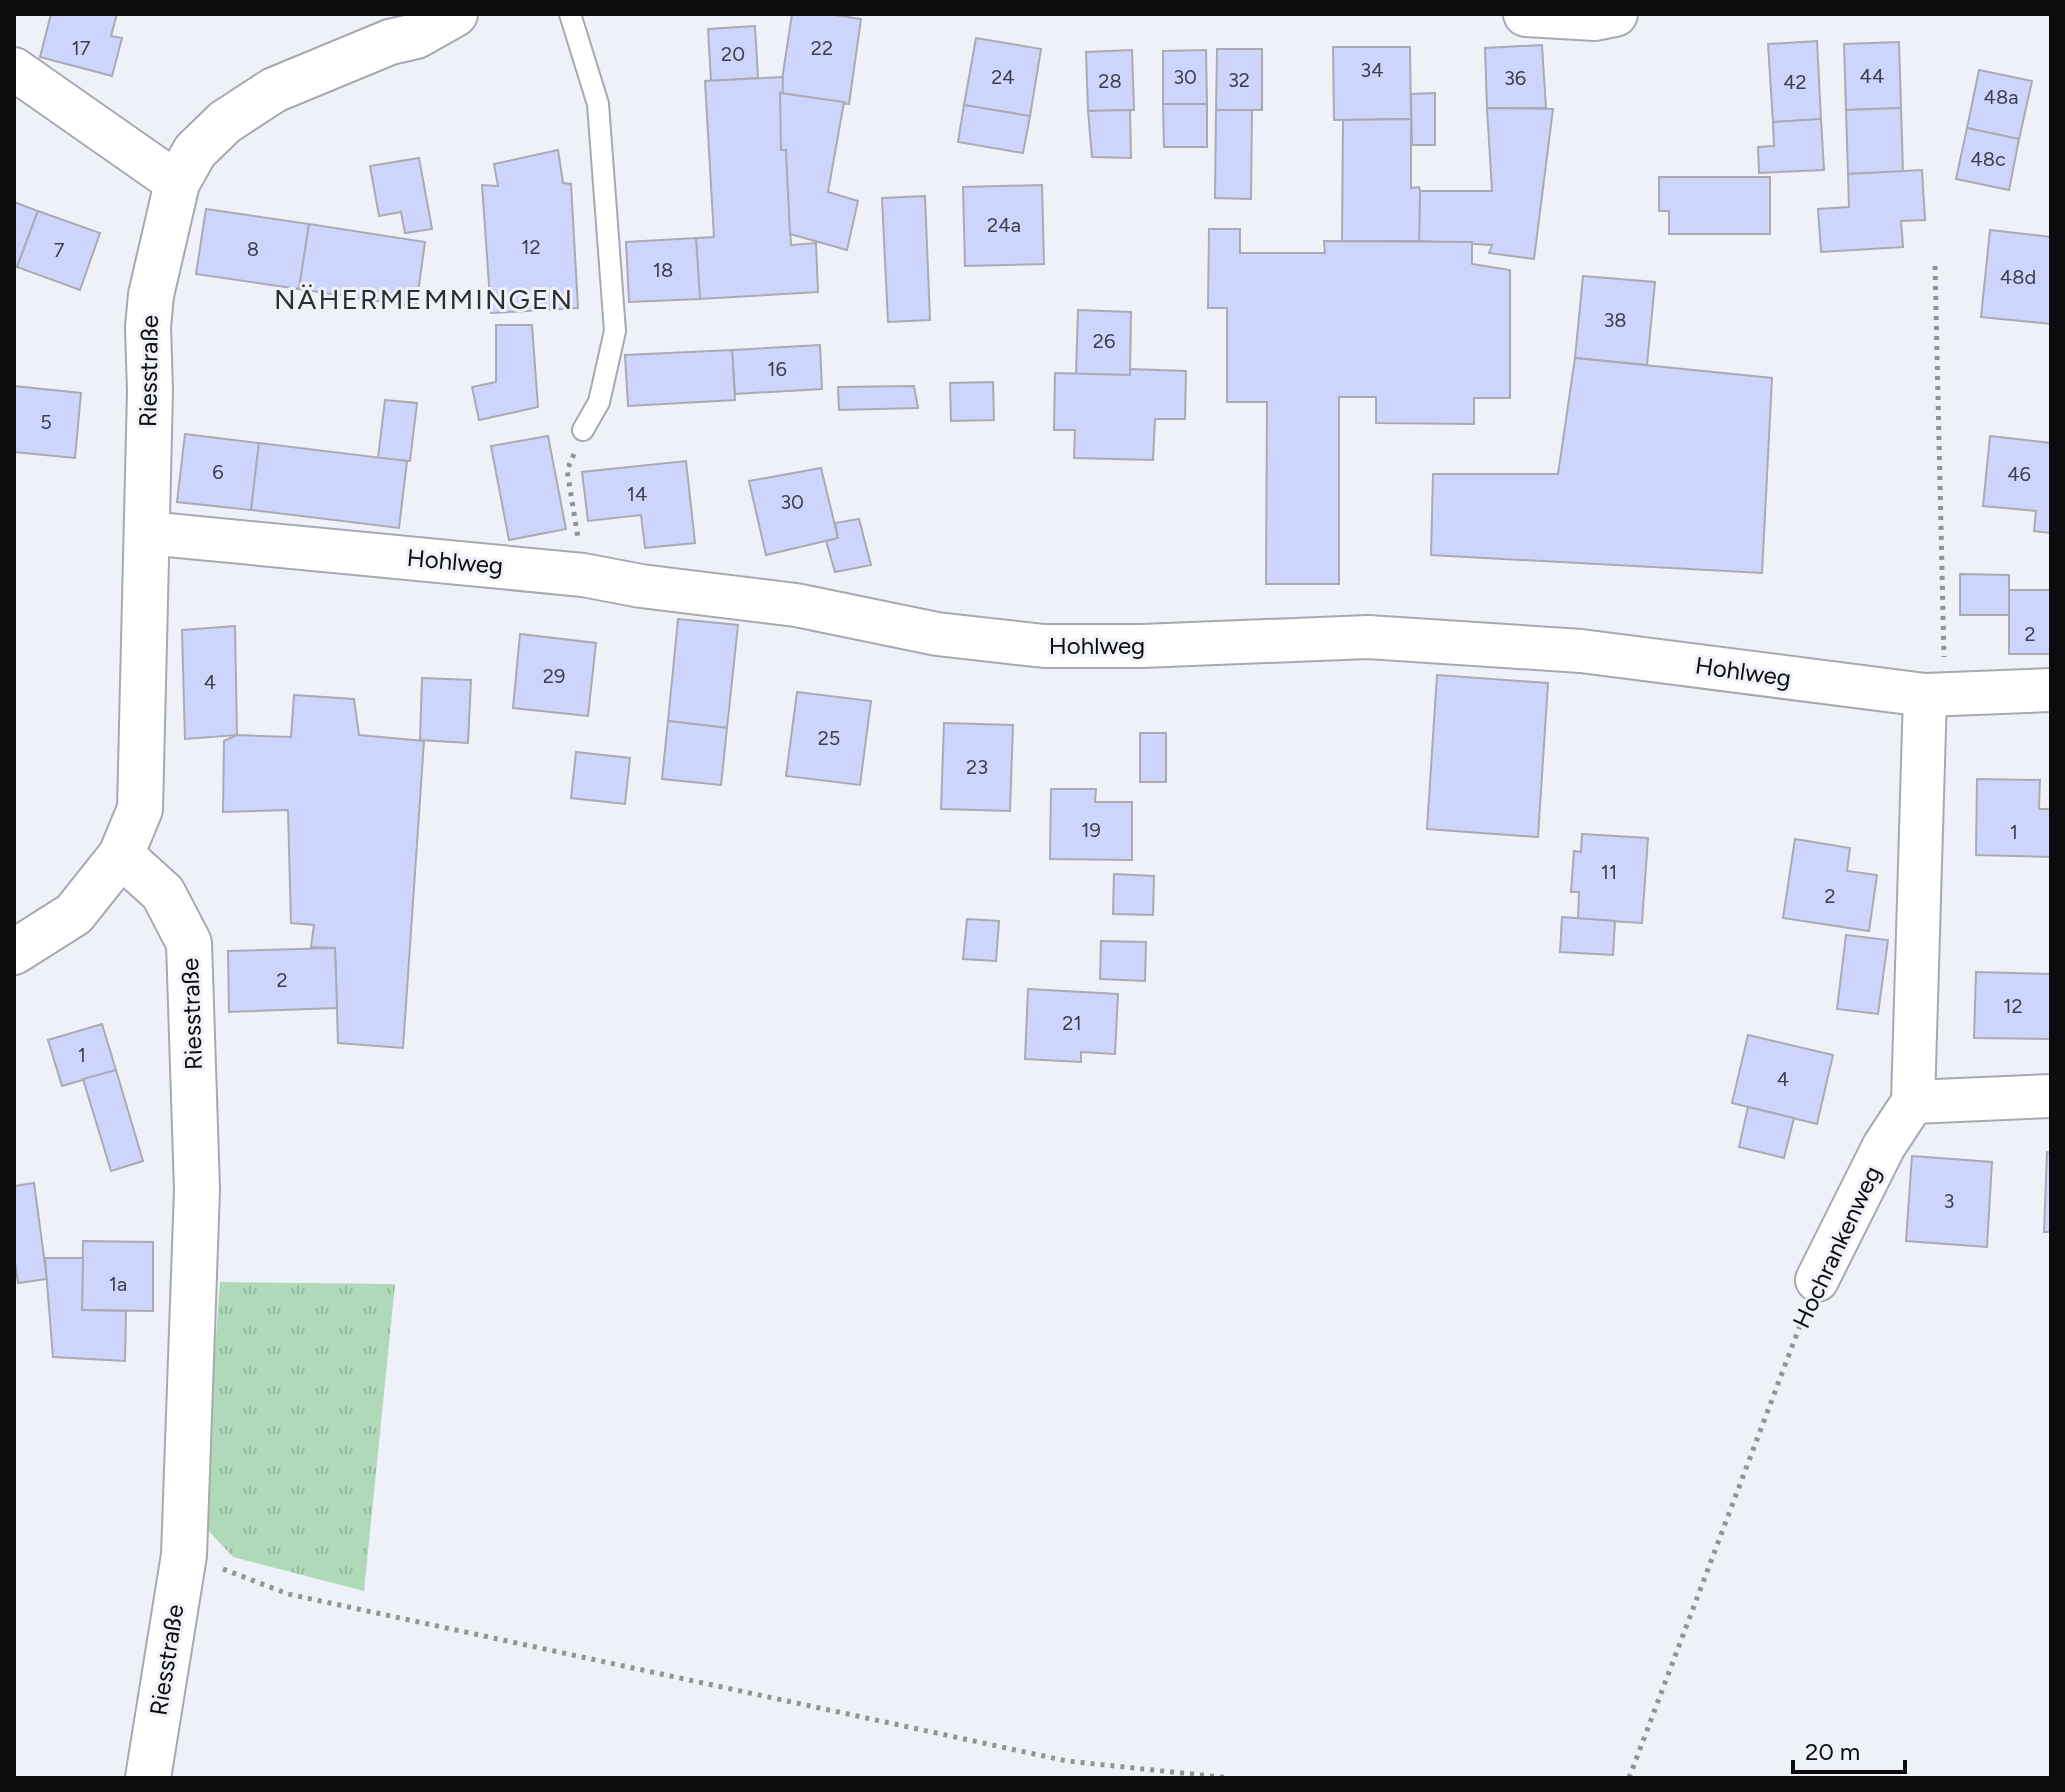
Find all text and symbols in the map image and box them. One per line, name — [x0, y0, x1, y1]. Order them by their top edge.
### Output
house number: 17 — [72, 36, 91, 60]
house number: 22 — [811, 36, 833, 60]
house number: 20 — [721, 42, 745, 66]
house number: 34 — [1360, 58, 1384, 82]
house number: 44 — [1860, 64, 1884, 88]
house number: 24 — [991, 65, 1015, 89]
house number: 30 — [1173, 65, 1197, 89]
house number: 36 — [1504, 66, 1526, 90]
house number: 32 — [1228, 68, 1250, 92]
house number: 28 — [1098, 69, 1122, 93]
house number: 42 — [1783, 70, 1807, 94]
house number: 48a — [1984, 85, 2018, 109]
house number: 48c — [1970, 147, 2006, 171]
house number: 24a — [987, 213, 1021, 237]
house number: 12 — [521, 235, 541, 259]
house number: 8 — [247, 237, 259, 261]
house number: 7 — [54, 238, 65, 262]
house number: 18 — [653, 258, 673, 282]
house number: 48d — [2000, 265, 2036, 289]
district label: NÄHERMEMMINGEN — [274, 282, 574, 316]
house number: 38 — [1603, 308, 1627, 332]
street label: Riesstraße — [133, 315, 164, 427]
house number: 26 — [1093, 329, 1115, 353]
house number: 16 — [767, 357, 787, 381]
house number: 5 — [40, 410, 52, 434]
house number: 6 — [212, 460, 224, 484]
house number: 46 — [2007, 462, 2031, 486]
house number: 14 — [627, 482, 647, 506]
house number: 30 — [780, 490, 804, 514]
street label: Hohlweg — [406, 543, 504, 580]
house number: 2 — [2024, 622, 2036, 646]
street label: Hohlweg — [1049, 631, 1145, 660]
street label: Hohlweg — [1693, 650, 1793, 693]
house number: 29 — [543, 664, 565, 688]
house number: 4 — [204, 670, 216, 694]
house number: 25 — [818, 726, 840, 750]
house number: 23 — [966, 755, 988, 779]
house number: 19 — [1081, 818, 1101, 842]
house number: 1 — [2010, 820, 2018, 844]
house number: 11 — [1601, 860, 1617, 884]
house number: 2 — [1824, 884, 1836, 908]
street label: Riesstraße — [175, 957, 208, 1071]
house number: 2 — [276, 968, 288, 992]
house number: 12 — [2003, 994, 2023, 1018]
house number: 21 — [1062, 1011, 1082, 1035]
house number: 1 — [78, 1043, 86, 1067]
house number: 4 — [1777, 1067, 1789, 1091]
street label: Hochrankenweg — [1786, 1161, 1887, 1332]
house number: 3 — [1944, 1189, 1954, 1213]
house number: 1a — [109, 1272, 127, 1296]
street label: Riesstraße — [143, 1602, 190, 1718]
scale bar — [1793, 1724, 1905, 1774]
text: 20 m — [1805, 1737, 1860, 1766]

